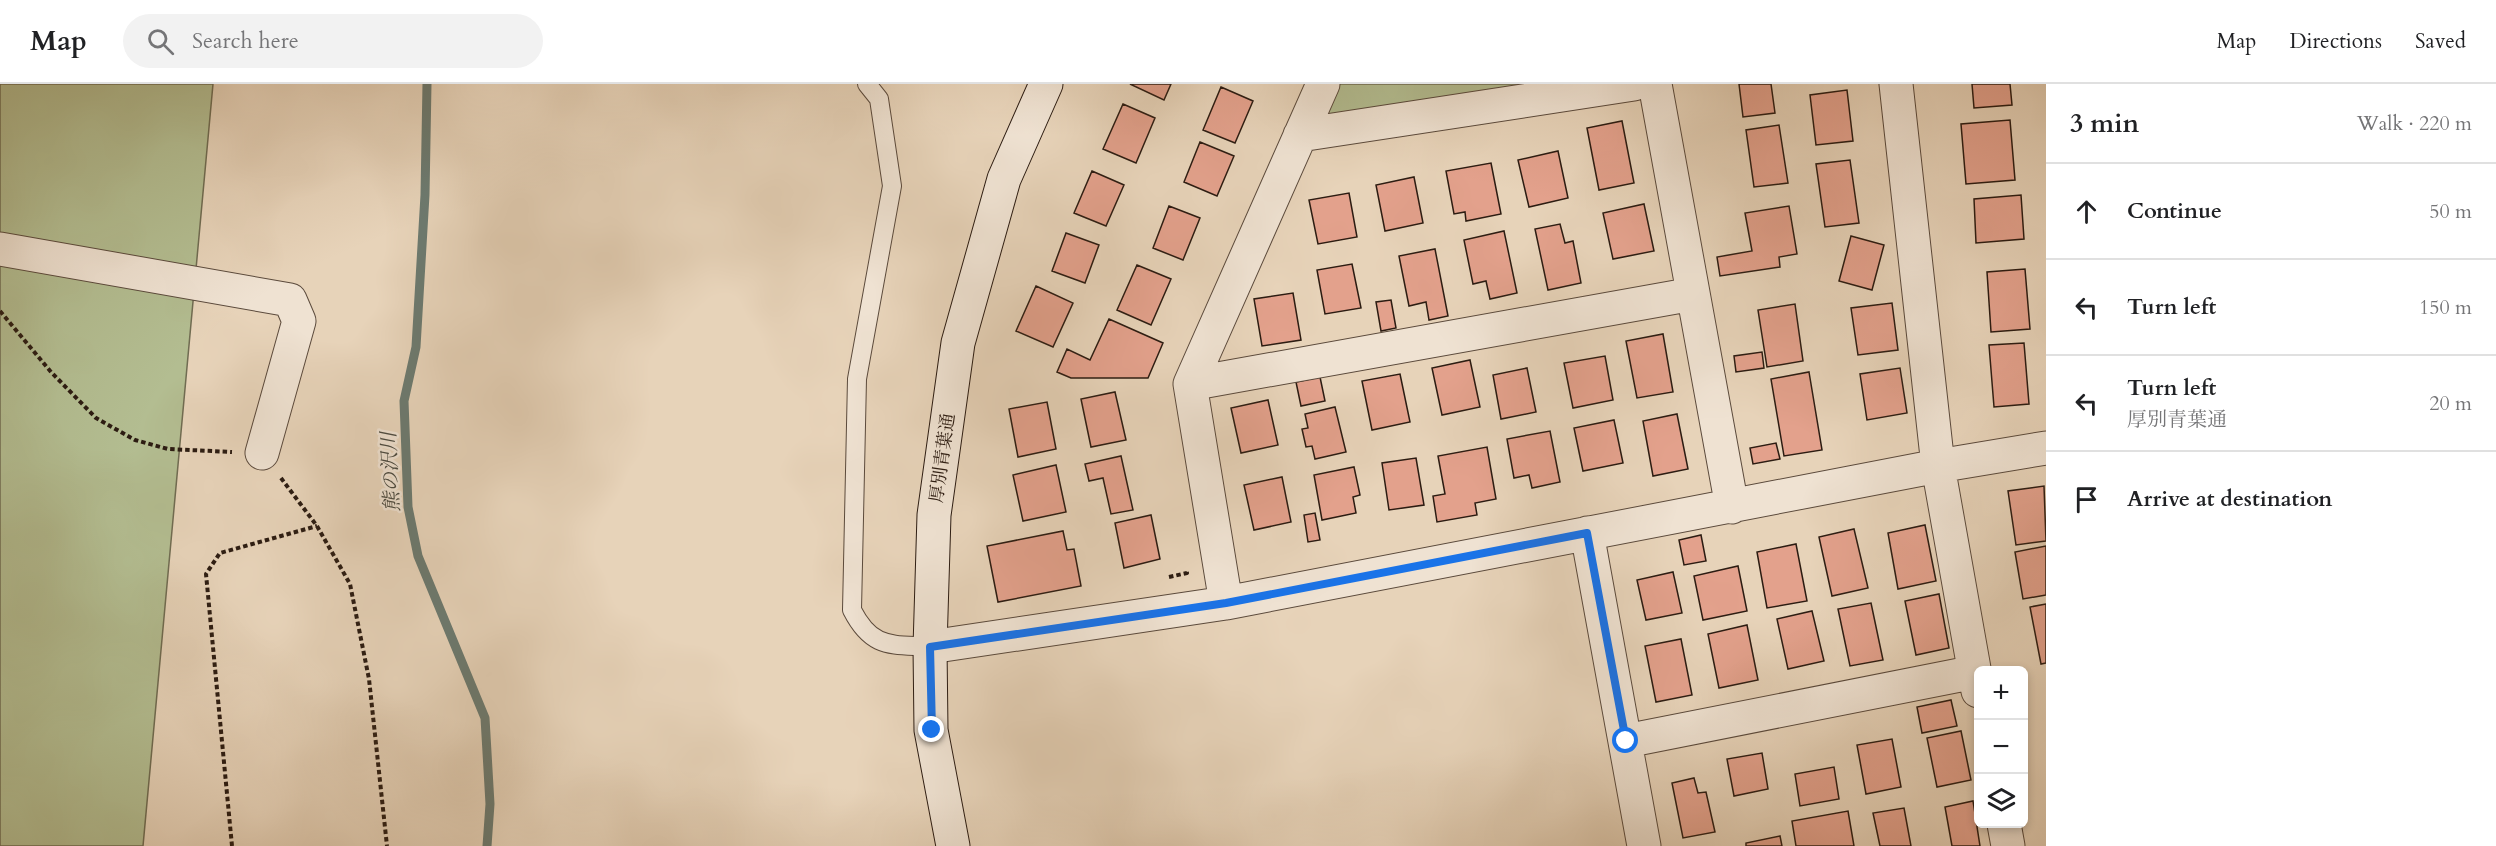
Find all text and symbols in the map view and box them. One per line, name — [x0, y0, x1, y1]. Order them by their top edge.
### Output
search box — [123, 14, 543, 68]
text: Map — [30, 22, 87, 60]
icon: search — [144, 25, 177, 58]
text: Search here — [192, 26, 299, 56]
text: Map — [2216, 27, 2256, 56]
text: Directions — [2289, 27, 2382, 56]
text: Saved — [2415, 27, 2466, 56]
text: 3 min — [2070, 106, 2139, 141]
text: Walk · 220 m — [2357, 110, 2472, 137]
icon: ahead — [2070, 195, 2103, 228]
text: Continue — [2127, 196, 2222, 226]
text: 50 m — [2429, 198, 2472, 225]
icon: left — [2070, 291, 2103, 324]
text: Turn left — [2127, 292, 2216, 322]
text: 150 m — [2419, 294, 2472, 321]
text: Turn left — [2127, 373, 2216, 403]
icon: left — [2070, 387, 2103, 420]
text: 20 m — [2429, 390, 2472, 417]
text: 厚別青葉通 — [2127, 406, 2227, 433]
street label: 厚別青葉通 — [924, 412, 961, 504]
water label: 熊の沢川 — [375, 429, 406, 513]
icon: arrive — [2070, 483, 2103, 516]
text: Arrive at destination — [2127, 484, 2332, 514]
map controls — [1974, 666, 2028, 828]
button: + — [1974, 666, 2028, 720]
route end — [918, 716, 944, 742]
button: − — [1974, 720, 2028, 774]
route start — [1612, 727, 1638, 753]
button: layers — [1974, 774, 2028, 828]

